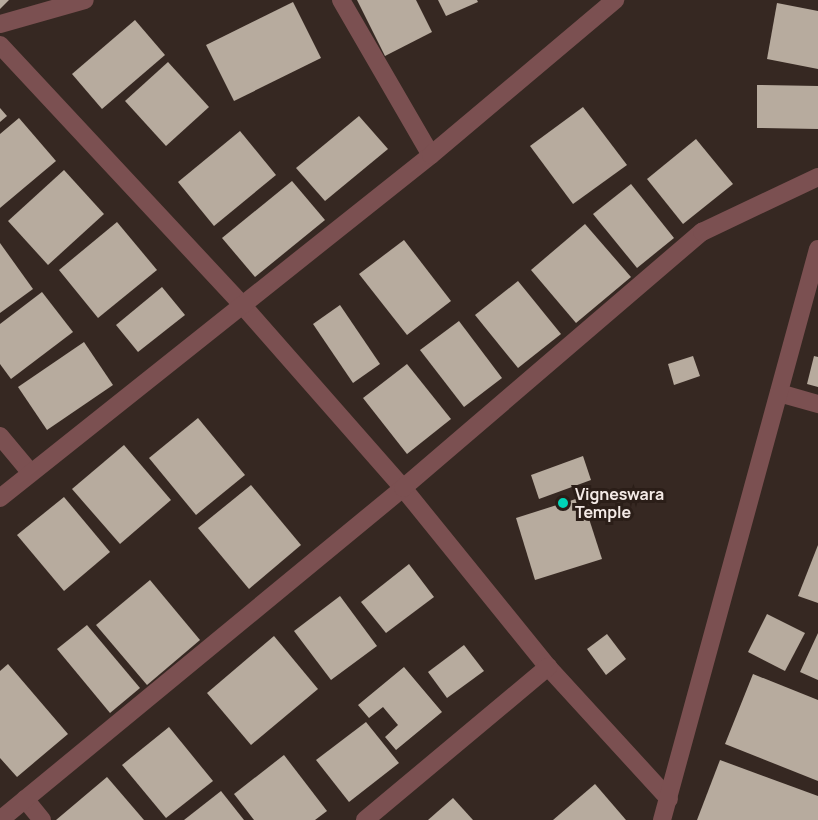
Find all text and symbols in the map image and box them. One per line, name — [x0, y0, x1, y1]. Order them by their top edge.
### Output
place label: Vigneswara Temple — [575, 484, 664, 522]
marker: Vigneswara Temple — [556, 496, 570, 510]

